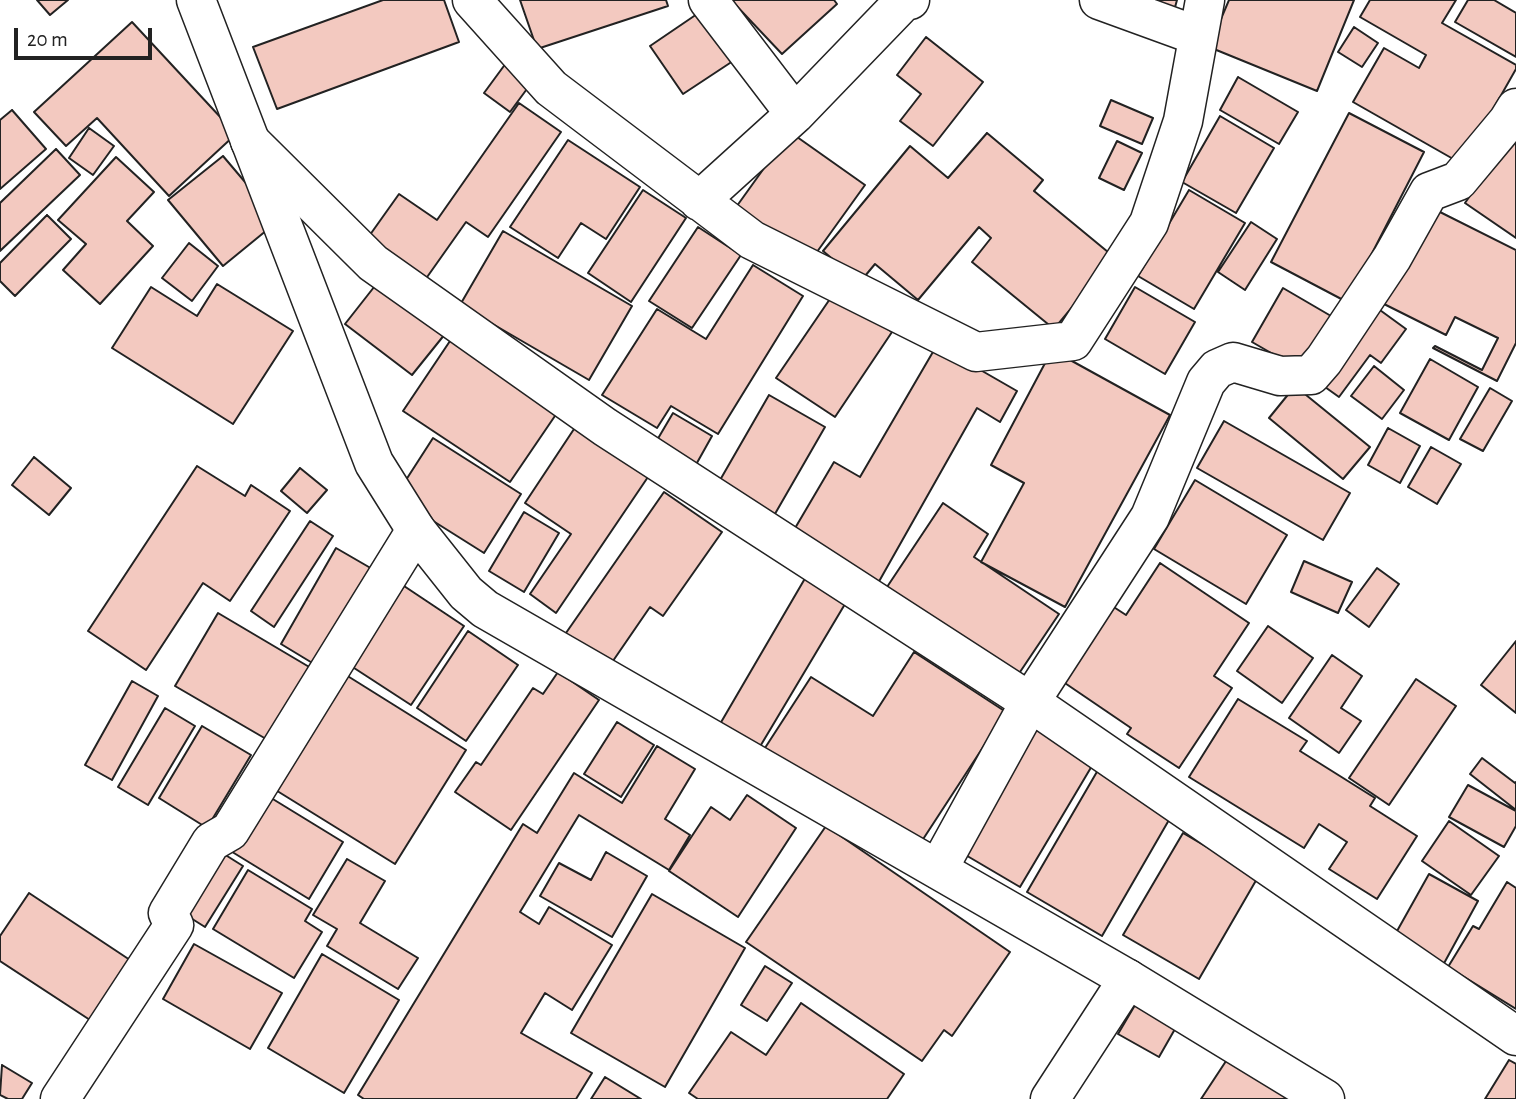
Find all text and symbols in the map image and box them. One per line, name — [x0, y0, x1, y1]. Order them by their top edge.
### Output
scale bar — [18, 14, 156, 58]
text: 20 m — [27, 29, 68, 50]

